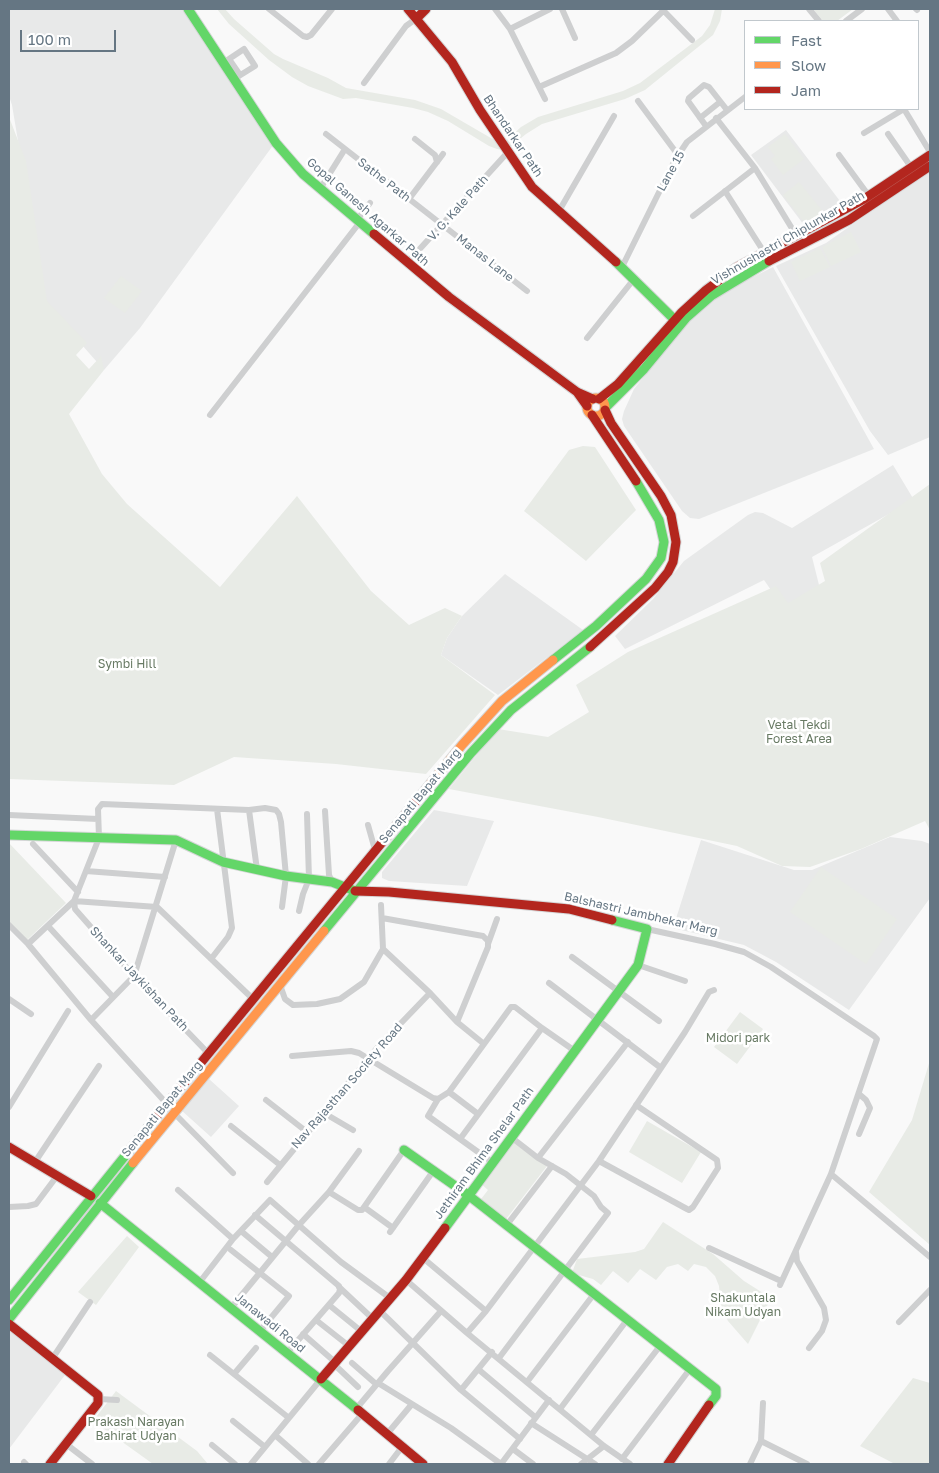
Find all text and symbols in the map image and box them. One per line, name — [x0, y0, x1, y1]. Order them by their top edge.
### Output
scale bar — [22, 20, 119, 52]
legend — [744, 20, 919, 110]
text: 100 m — [28, 30, 71, 48]
text: Fast — [791, 31, 822, 49]
text: Slow — [791, 56, 826, 74]
text: Jam — [791, 81, 821, 99]
street label: Bhandarkar Path — [480, 92, 546, 180]
street label: Lane 15 — [654, 148, 688, 194]
street label: Gopal Ganesh Agarkar Path — [304, 155, 432, 269]
street label: Sathe Path — [355, 155, 413, 205]
street label: V. G. Kale Path — [425, 172, 491, 244]
street label: Vishnushastri Chiplunkar Path — [709, 188, 867, 288]
street label: Manas Lane — [453, 231, 517, 285]
park label: Symbi Hill — [98, 657, 156, 671]
park label: Vetal Tekdi Forest Area — [766, 718, 832, 746]
street label: Senapati Bapat Marg — [376, 746, 464, 846]
street label: Balshastri Jambhekar Marg — [563, 889, 719, 939]
street label: Shankar Jaykishan Path — [87, 924, 191, 1034]
street label: Nav Rajasthan Society Road — [289, 1020, 405, 1152]
park label: Midori park — [706, 1031, 770, 1045]
street label: Senapati Bapat Marg — [119, 1058, 205, 1160]
street label: Jethiram Bhima Shelar Path — [431, 1084, 537, 1222]
street label: Janawadi Road — [232, 1290, 308, 1356]
park label: Shakuntala Nikam Udyan — [705, 1291, 781, 1319]
park label: Prakash Narayan Bahirat Udyan — [88, 1415, 184, 1443]

